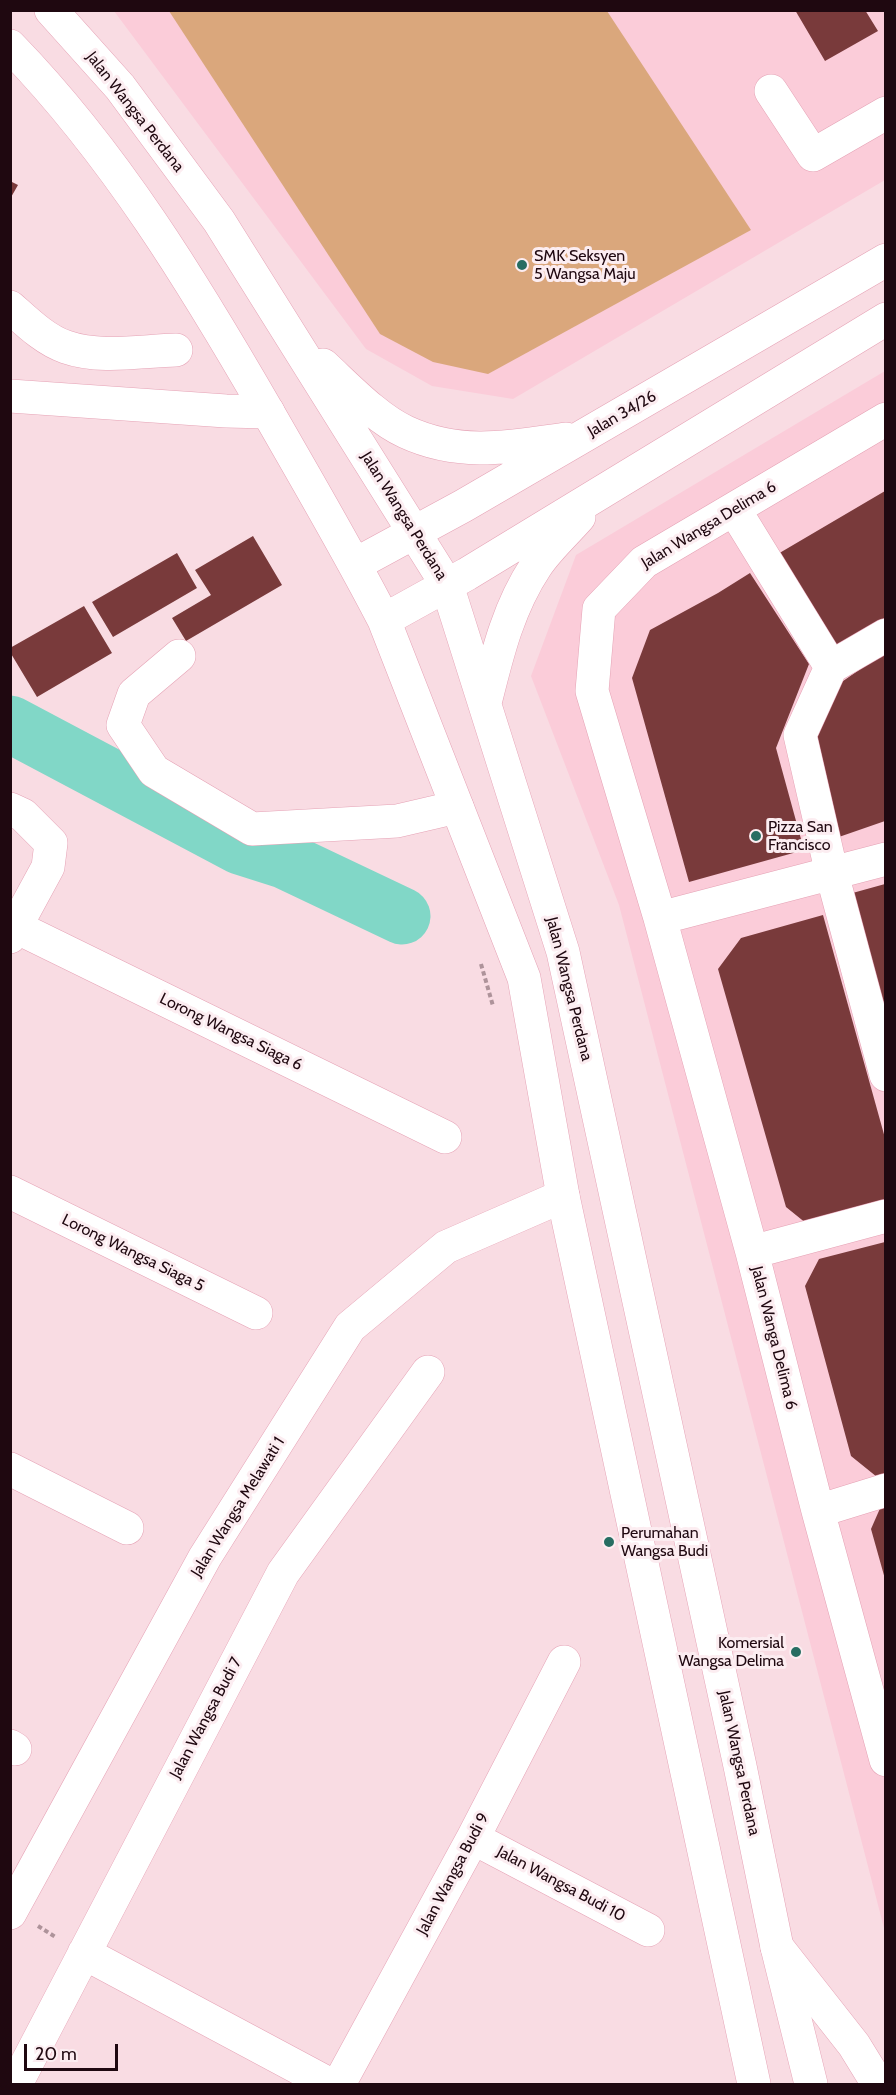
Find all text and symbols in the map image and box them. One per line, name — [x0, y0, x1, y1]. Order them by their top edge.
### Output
street label: Jalan Wangsa Perdana — [82, 48, 188, 176]
place label: SMK Seksyen 5 Wangsa Maju — [534, 246, 636, 284]
marker: SMK Seksyen 5 Wangsa Maju — [515, 258, 529, 272]
street label: Jalan 34/26 — [584, 387, 660, 441]
street label: Jalan Wangsa Perdana — [357, 448, 451, 584]
street label: Jalan Wangsa Delima 6 — [638, 477, 780, 573]
place label: Pizza San Francisco — [768, 817, 833, 855]
marker: Pizza San Francisco — [749, 829, 763, 843]
street label: Jalan Wangsa Perdana — [542, 915, 596, 1063]
street label: Lorong Wangsa Siaga 6 — [156, 989, 306, 1075]
street label: Lorong Wangsa Siaga 5 — [59, 1210, 207, 1296]
street label: Jalan Wanga Delima 6 — [747, 1264, 801, 1412]
street label: Jalan Wangsa Melawati 1 — [187, 1433, 289, 1581]
place label: Perumahan Wangsa Budi — [621, 1523, 708, 1561]
marker: Perumahan Wangsa Budi — [602, 1535, 616, 1549]
place label: Komersial Wangsa Delima — [678, 1633, 784, 1671]
marker: Komersial Wangsa Delima — [789, 1645, 803, 1659]
street label: Jalan Wangsa Budi 7 — [166, 1654, 246, 1782]
street label: Jalan Wangsa Perdana — [714, 1689, 764, 1837]
street label: Jalan Wangsa Budi 9 — [413, 1810, 493, 1938]
street label: Jalan Wangsa Budi 10 — [493, 1842, 629, 1926]
scale bar — [27, 2032, 122, 2070]
text: 20 m — [35, 2043, 77, 2065]

